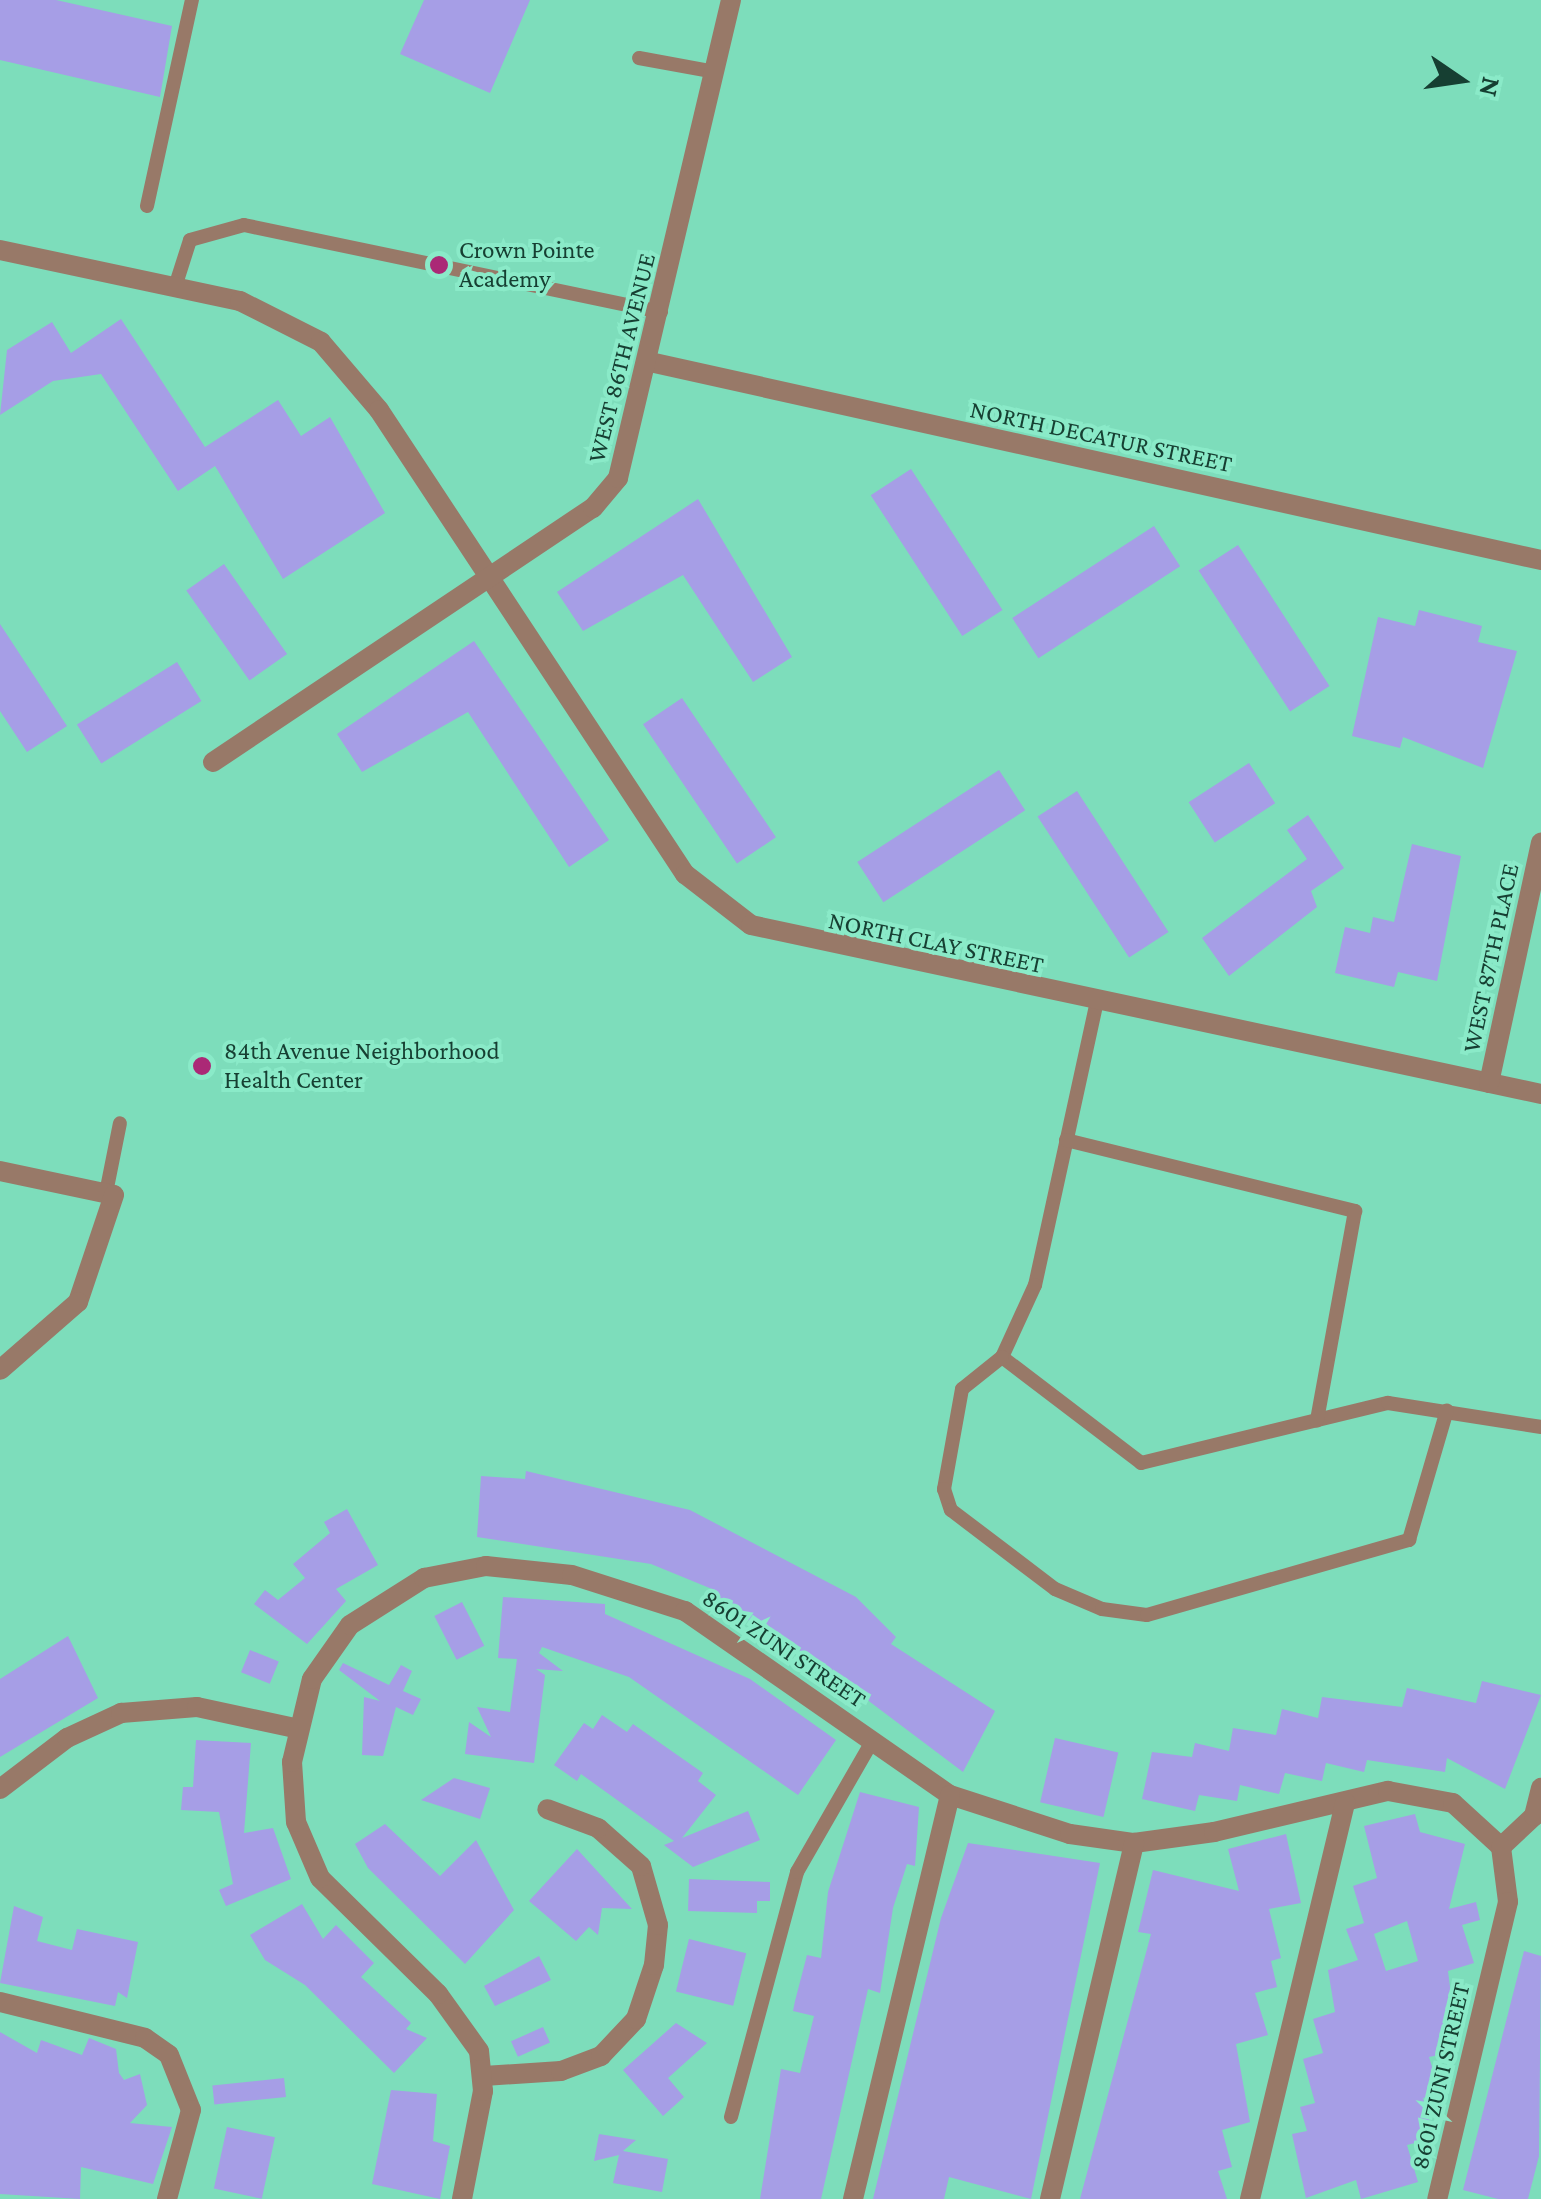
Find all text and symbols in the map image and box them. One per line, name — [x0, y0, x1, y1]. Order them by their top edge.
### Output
north arrow — [1411, 30, 1511, 130]
text: N — [1473, 74, 1508, 100]
place label: Crown Pointe Academy — [459, 236, 595, 295]
street label: WEST 86TH AVENUE — [581, 250, 663, 466]
marker: Crown Pointe Academy — [428, 254, 450, 276]
street label: NORTH DECATUR STREET — [967, 395, 1235, 479]
street label: WEST 87TH PLACE — [1456, 861, 1526, 1055]
street label: NORTH CLAY STREET — [826, 906, 1046, 980]
place label: 84th Avenue Neighborhood Health Center — [224, 1037, 500, 1096]
marker: 84th Avenue Neighborhood Health Center — [189, 1053, 215, 1079]
street label: 8601 ZUNI STREET — [697, 1583, 871, 1715]
street label: 8601 ZUNI STREET — [1405, 1980, 1477, 2172]

